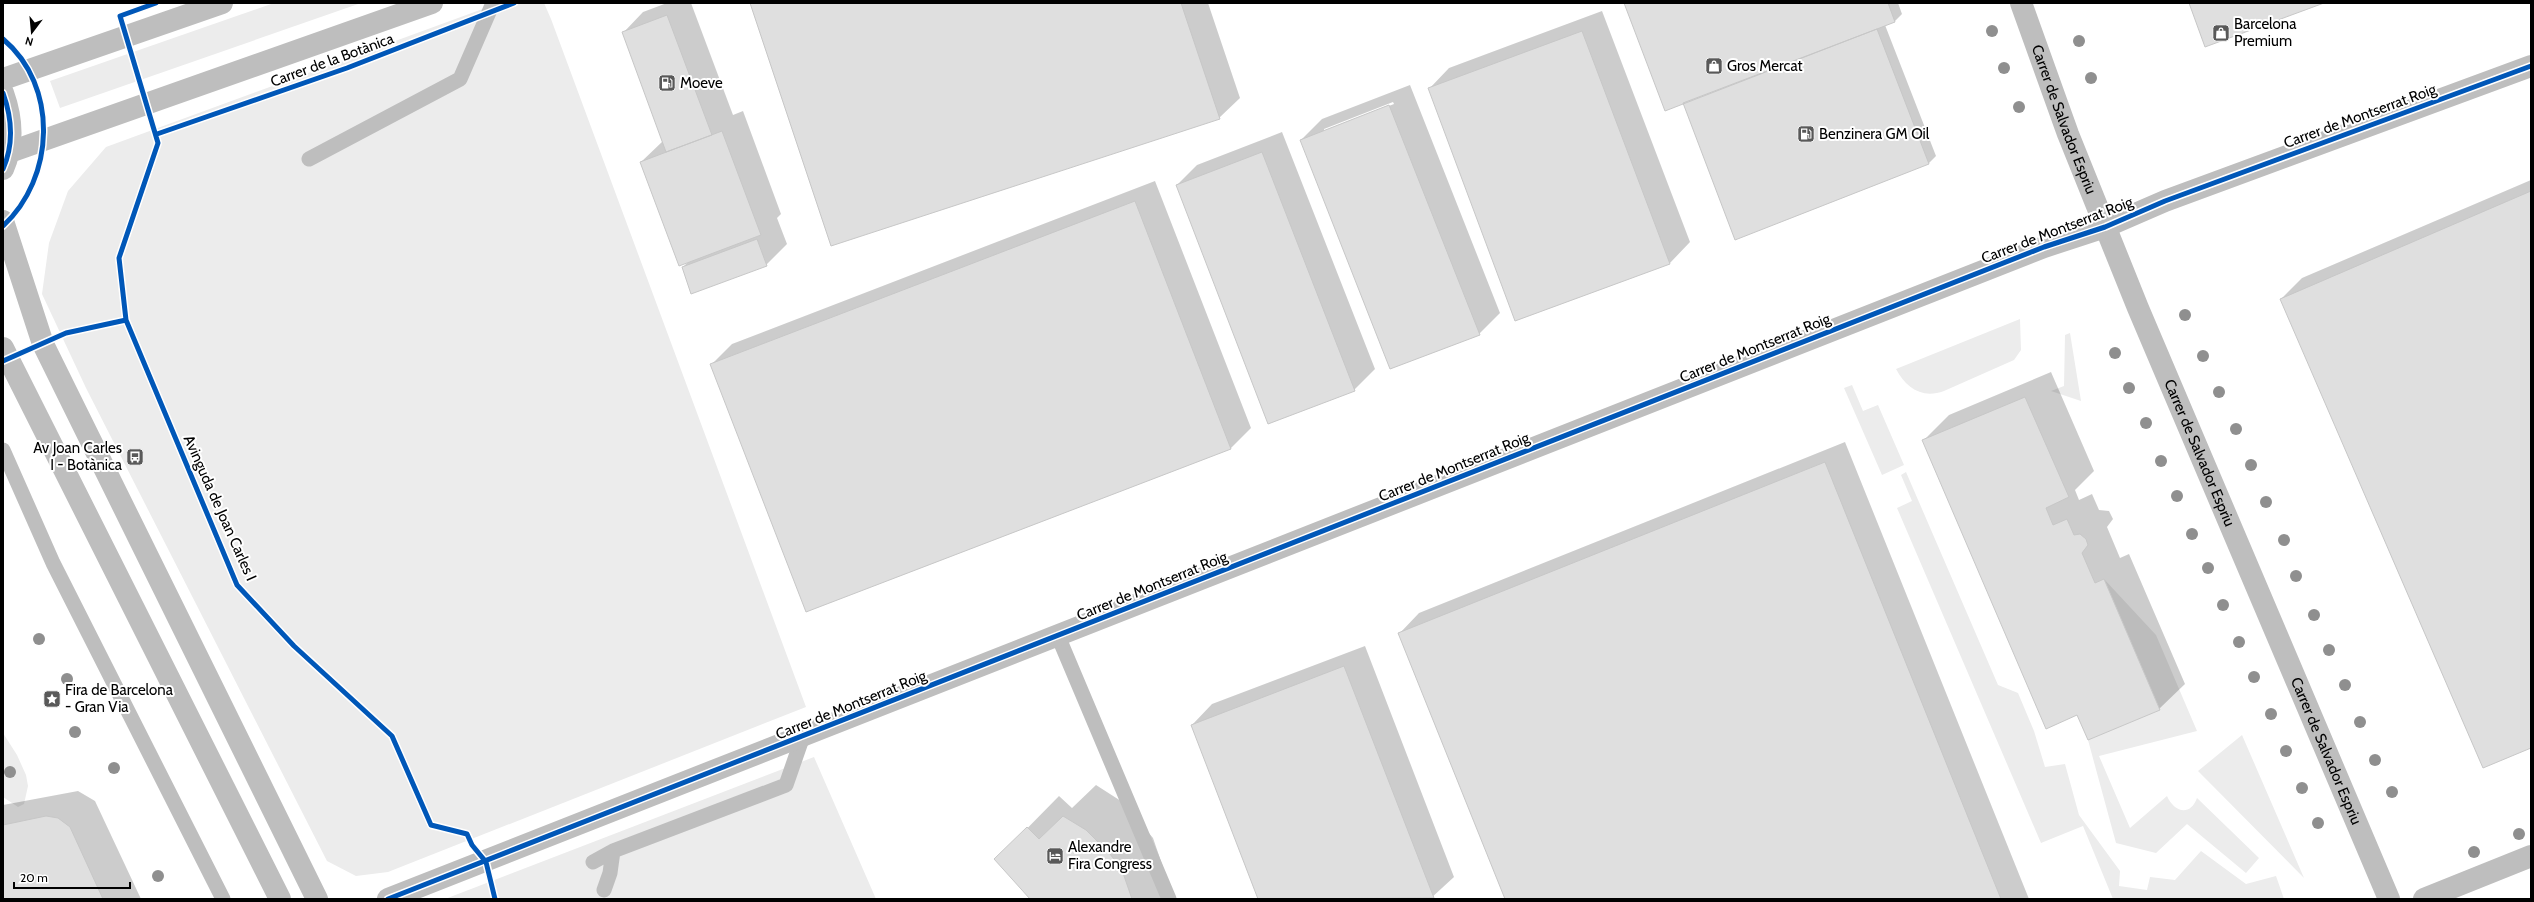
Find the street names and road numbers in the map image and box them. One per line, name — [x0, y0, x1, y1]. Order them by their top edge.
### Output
street label: Carrer de la Botànica — [268, 29, 397, 91]
street label: Carrer de Salvador Espriu — [2028, 42, 2100, 197]
street label: Carrer de Montserrat Roig — [2281, 80, 2439, 152]
street label: Carrer de Montserrat Roig — [1979, 193, 2136, 267]
street label: Carrer de Montserrat Roig — [1677, 309, 1833, 386]
street label: Carrer de Salvador Espriu — [2160, 376, 2239, 529]
street label: Carrer de Montserrat Roig — [1376, 428, 1532, 505]
street label: Avinguda de Joan Carles I — [180, 432, 260, 584]
street label: Carrer de Montserrat Roig — [1074, 547, 1230, 624]
street label: Carrer de Montserrat Roig — [773, 666, 929, 743]
street label: Carrer de Salvador Espriu — [2287, 675, 2365, 827]

